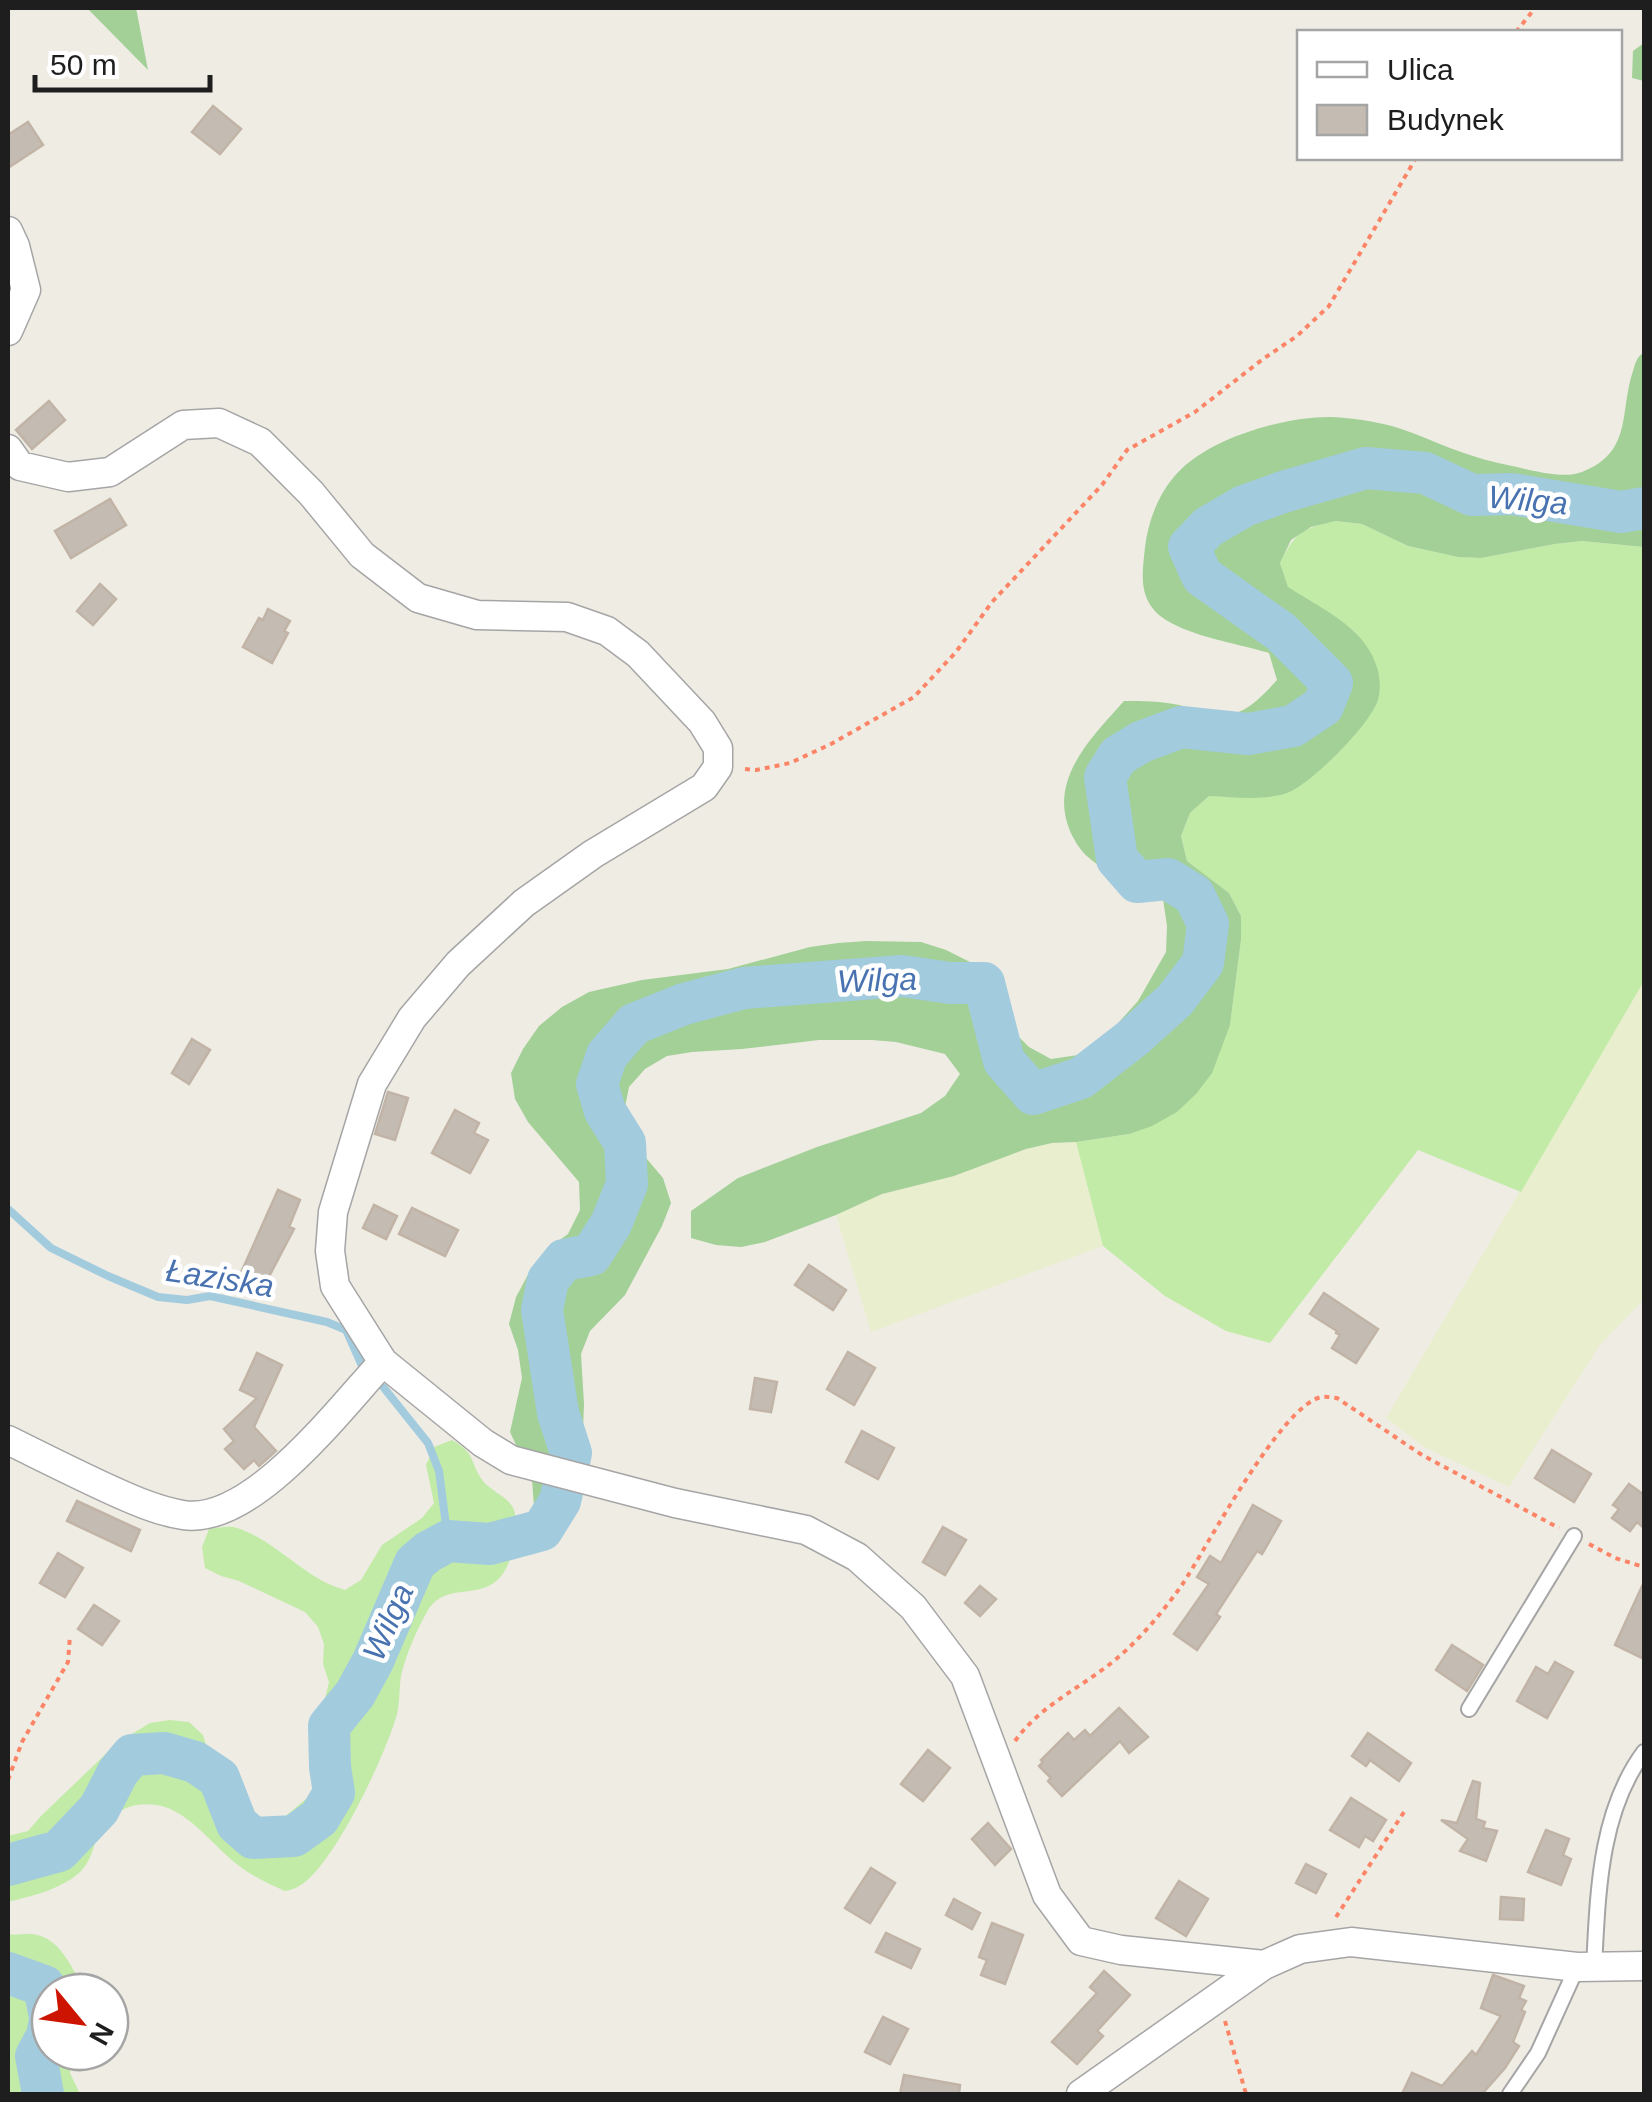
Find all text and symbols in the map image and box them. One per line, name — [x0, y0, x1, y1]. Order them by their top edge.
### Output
scale bar — [35, 30, 210, 92]
legend — [1297, 30, 1622, 160]
text: 50 m — [50, 48, 117, 81]
text: Ulica — [1387, 53, 1454, 86]
text: Budynek — [1387, 103, 1505, 136]
water label: Wilga — [1487, 479, 1569, 521]
water label: Wilga — [837, 961, 917, 999]
water label: Łaziska — [164, 1252, 276, 1304]
water label: Wilga — [355, 1578, 421, 1666]
north arrow — [30, 1972, 130, 2072]
text: N — [83, 2018, 120, 2050]

